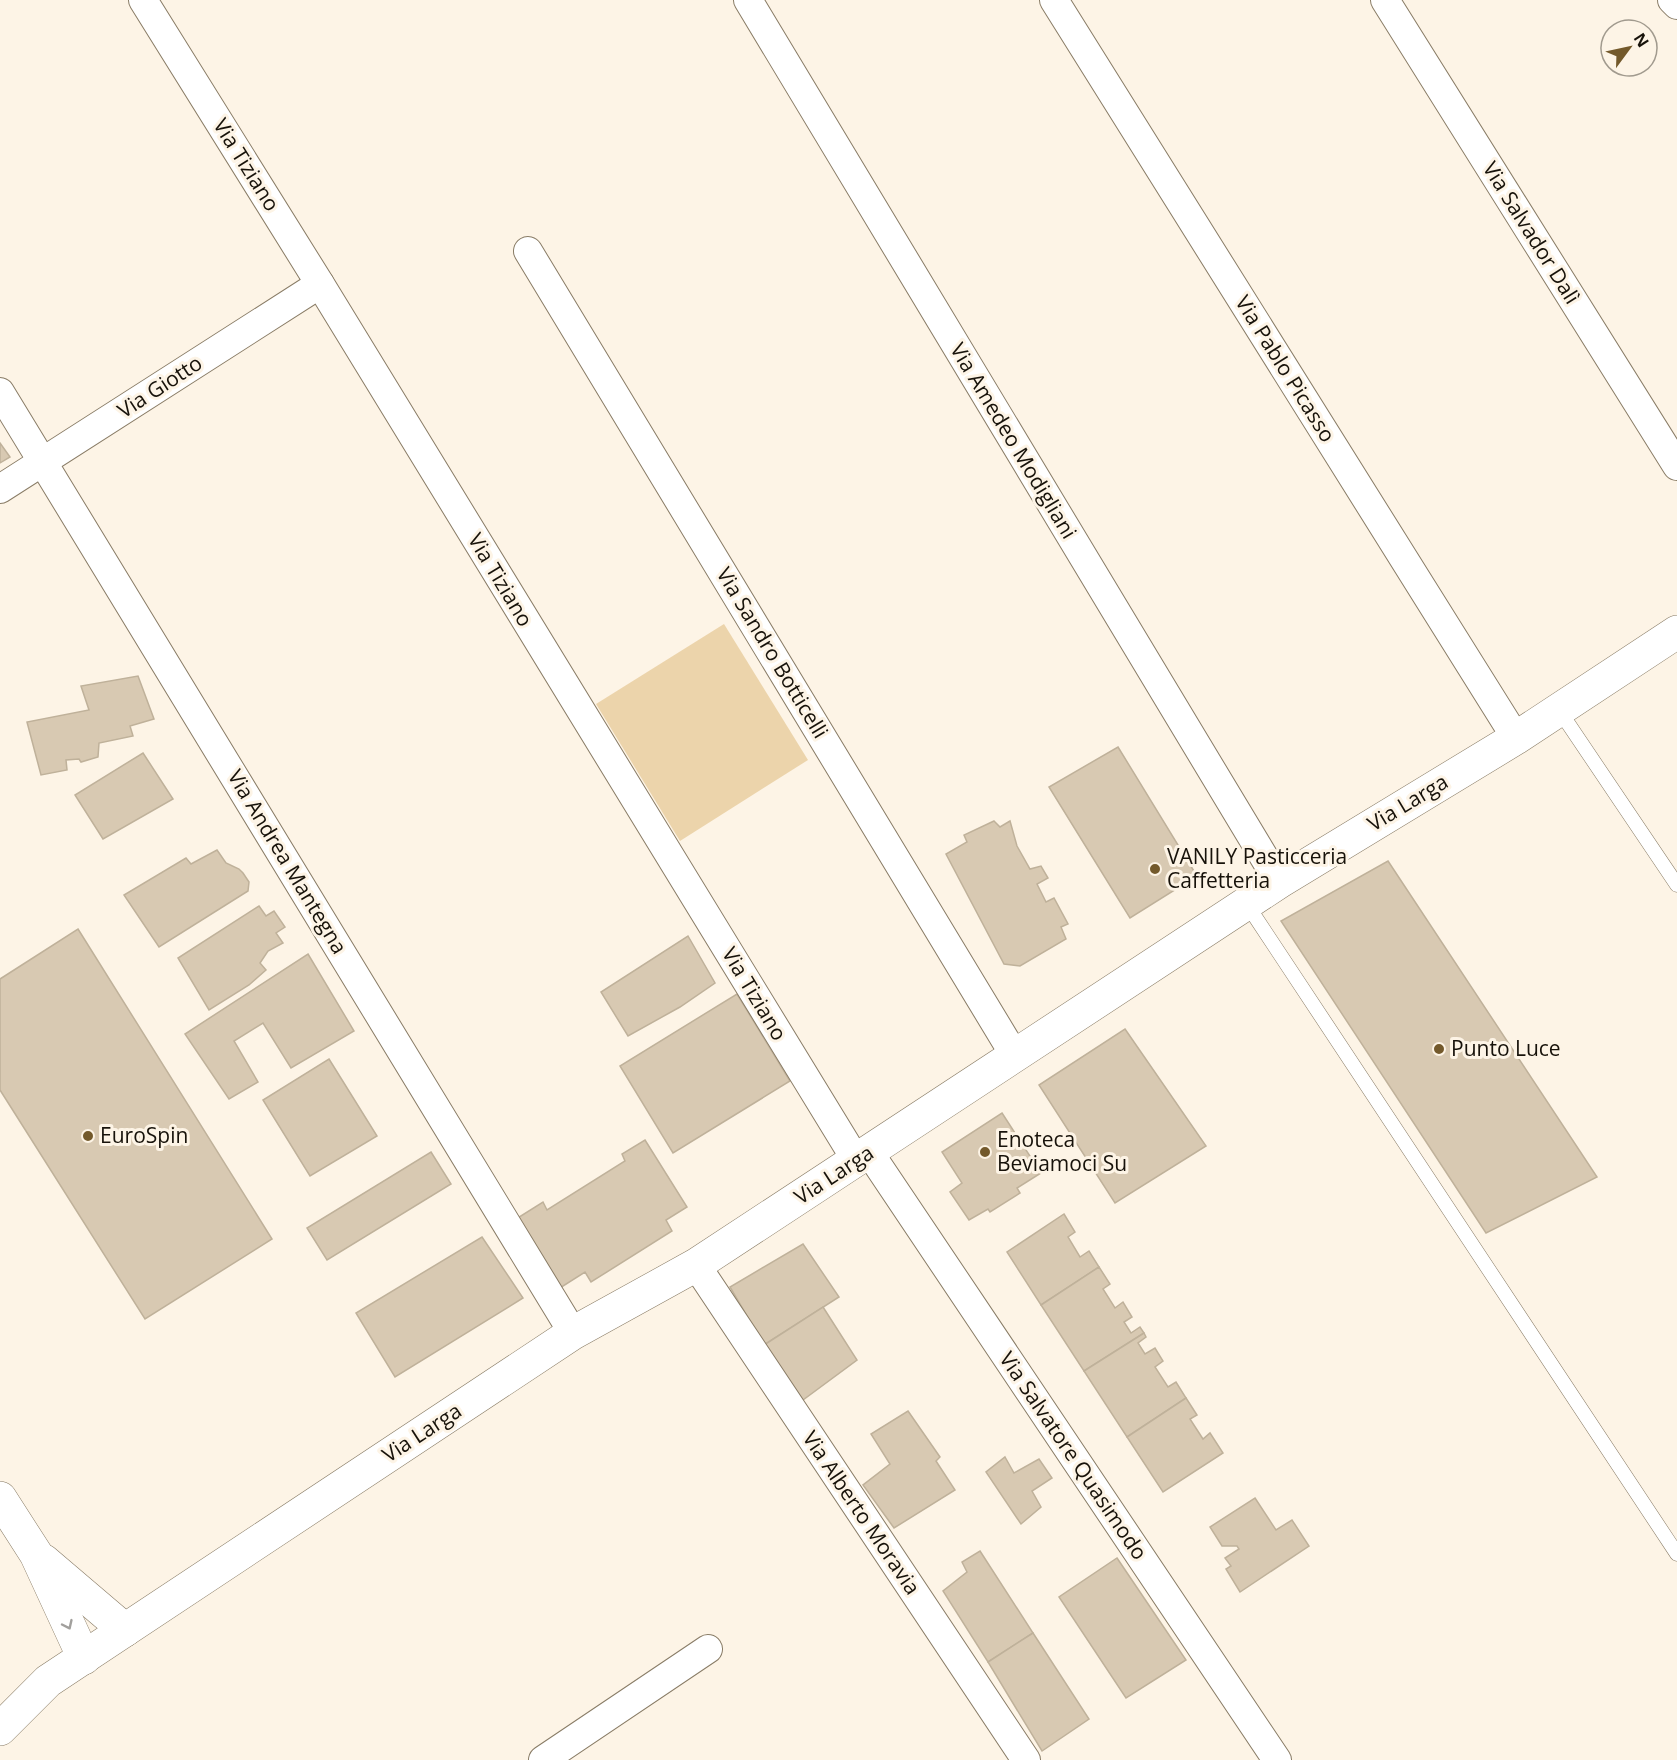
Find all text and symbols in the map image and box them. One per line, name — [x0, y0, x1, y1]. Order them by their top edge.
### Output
north arrow — [1599, 18, 1659, 78]
text: N — [1629, 28, 1654, 51]
street label: Via Tiziano — [207, 113, 286, 216]
street label: Via Salvador Dalì — [1477, 156, 1587, 309]
street label: Via Pablo Picasso — [1230, 290, 1342, 447]
street label: Via Amedeo Modigliani — [944, 337, 1083, 544]
street label: Via Giotto — [112, 348, 207, 424]
street label: Via Tiziano — [462, 528, 540, 631]
street label: Via Sandro Botticelli — [711, 562, 835, 743]
street label: Via Andrea Mantegna — [222, 764, 354, 959]
street label: Via Larga — [1362, 767, 1453, 837]
place label: VANILY Pasticceria Caffetteria — [1167, 842, 1347, 894]
marker: VANILY Pasticceria Caffetteria — [1148, 862, 1162, 876]
street label: Via Tiziano — [716, 942, 794, 1045]
place label: Punto Luce — [1451, 1034, 1561, 1062]
marker: Punto Luce — [1432, 1042, 1446, 1056]
place label: EuroSpin — [100, 1121, 188, 1149]
place label: Enoteca Beviamoci Su — [997, 1125, 1127, 1177]
marker: EuroSpin — [81, 1129, 95, 1143]
street label: Via Larga — [788, 1138, 878, 1210]
marker: Enoteca Beviamoci Su — [978, 1145, 992, 1159]
street label: Via Salvatore Quasimodo — [994, 1346, 1154, 1565]
street label: Via Larga — [376, 1396, 466, 1468]
street label: Via Alberto Moravia — [797, 1425, 927, 1600]
one-way arrow — [61, 1618, 73, 1629]

